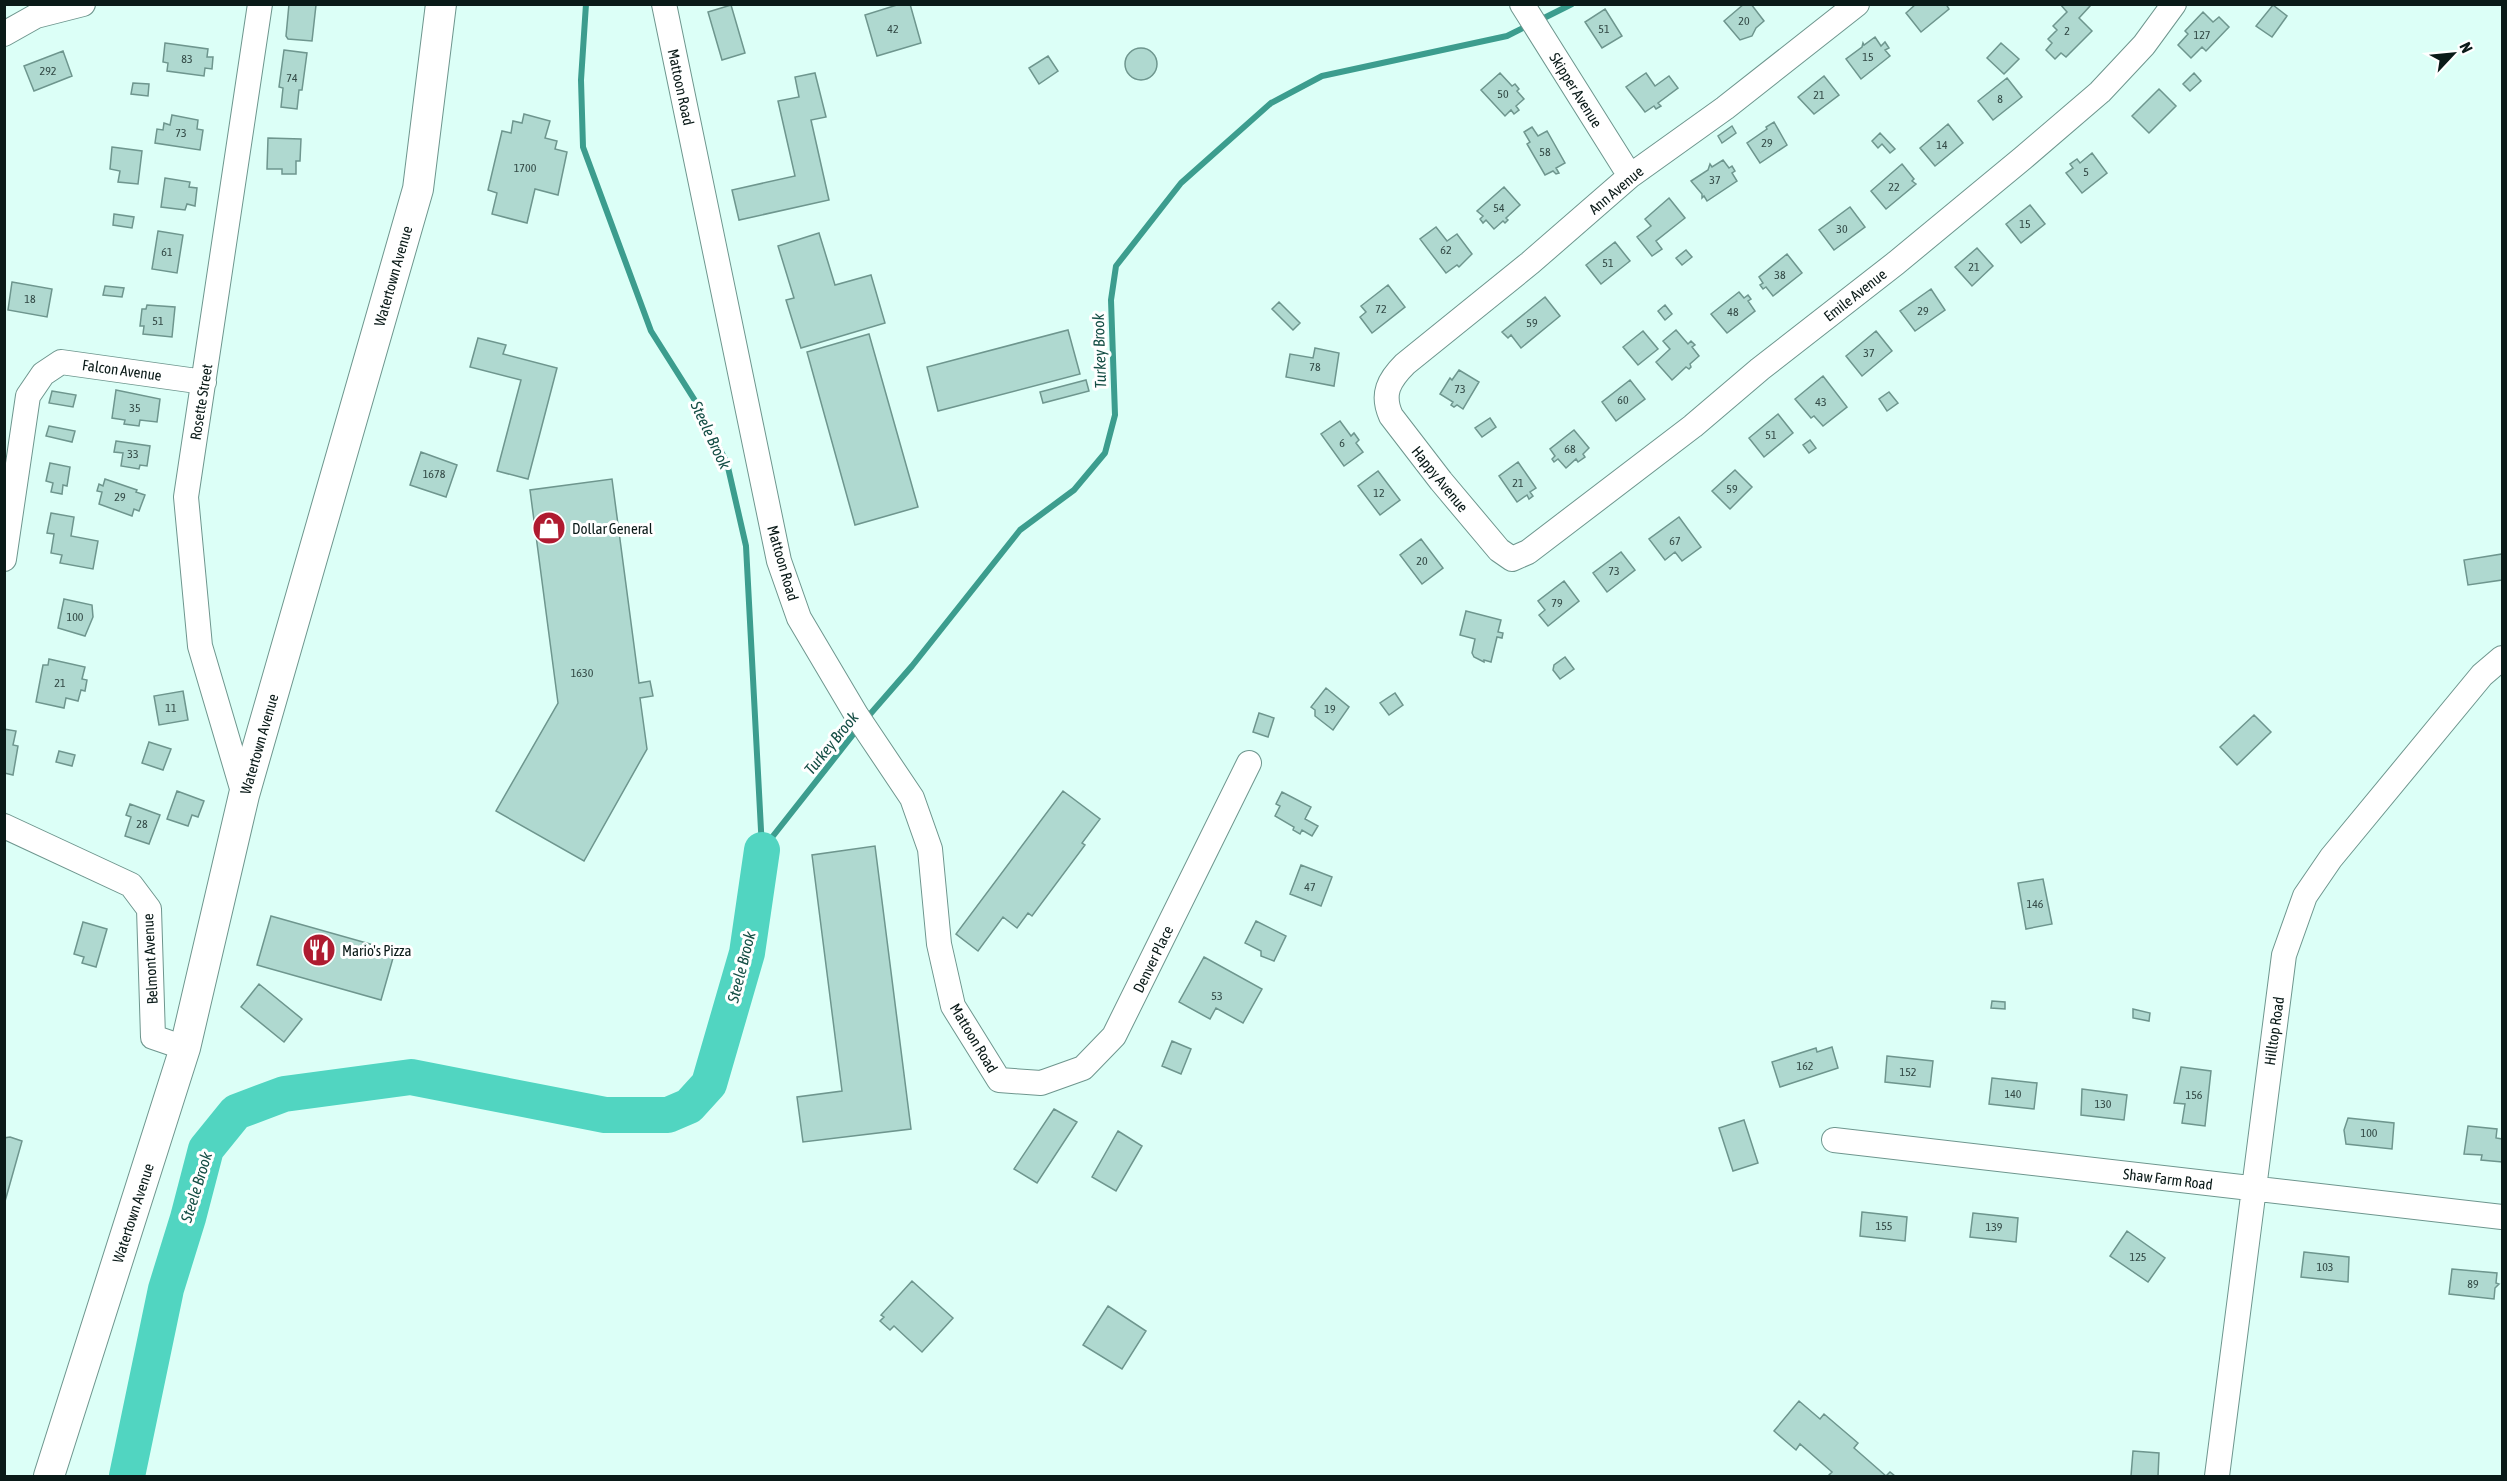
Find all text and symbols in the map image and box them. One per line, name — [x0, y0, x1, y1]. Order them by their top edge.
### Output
house number: 20 — [1738, 14, 1750, 28]
house number: 42 — [887, 22, 899, 36]
house number: 51 — [1598, 22, 1610, 36]
house number: 2 — [2064, 24, 2070, 38]
north arrow — [2423, 24, 2483, 84]
house number: 127 — [2194, 28, 2211, 42]
text: N — [2456, 39, 2477, 56]
street label: Mattoon Road — [665, 47, 697, 127]
street label: Skipper Avenue — [1546, 49, 1606, 131]
house number: 15 — [1862, 50, 1874, 64]
house number: 83 — [181, 52, 193, 66]
house number: 292 — [40, 64, 56, 78]
house number: 74 — [286, 71, 298, 85]
house number: 50 — [1497, 87, 1509, 101]
house number: 21 — [1813, 88, 1825, 102]
house number: 8 — [1997, 92, 2003, 106]
house number: 73 — [175, 126, 187, 140]
house number: 29 — [1761, 136, 1773, 150]
house number: 14 — [1936, 138, 1948, 152]
house number: 58 — [1539, 145, 1551, 159]
house number: 1700 — [514, 161, 537, 175]
street label: Ann Avenue — [1585, 162, 1647, 218]
house number: 5 — [2083, 165, 2089, 179]
house number: 37 — [1709, 173, 1721, 187]
house number: 22 — [1888, 180, 1900, 194]
house number: 54 — [1493, 201, 1505, 215]
house number: 15 — [2019, 217, 2031, 231]
house number: 30 — [1836, 222, 1848, 236]
street label: Watertown Avenue — [371, 224, 415, 328]
house number: 62 — [1440, 243, 1452, 257]
house number: 61 — [161, 245, 173, 259]
house number: 51 — [1602, 256, 1614, 270]
house number: 21 — [1968, 260, 1980, 274]
street label: Emile Avenue — [1820, 265, 1890, 325]
house number: 38 — [1774, 268, 1786, 282]
house number: 18 — [24, 292, 36, 306]
house number: 72 — [1375, 302, 1387, 316]
house number: 29 — [1917, 304, 1929, 318]
house number: 48 — [1727, 305, 1739, 319]
water label: Turkey Brook — [1089, 312, 1110, 389]
house number: 51 — [152, 314, 164, 328]
house number: 59 — [1526, 316, 1538, 330]
house number: 37 — [1863, 346, 1875, 360]
street label: Falcon Avenue — [81, 356, 163, 384]
house number: 78 — [1309, 360, 1321, 374]
street label: Rosette Street — [187, 363, 215, 441]
house number: 73 — [1454, 382, 1466, 396]
house number: 60 — [1617, 393, 1629, 407]
house number: 43 — [1815, 395, 1827, 409]
water label: Steele Brook — [687, 397, 735, 473]
house number: 35 — [129, 401, 141, 415]
house number: 51 — [1765, 428, 1777, 442]
house number: 6 — [1339, 436, 1345, 450]
house number: 68 — [1564, 442, 1576, 456]
street label: Happy Avenue — [1408, 443, 1472, 515]
house number: 33 — [127, 447, 139, 461]
house number: 1678 — [423, 467, 446, 481]
house number: 21 — [1512, 476, 1524, 490]
house number: 59 — [1726, 482, 1738, 496]
house number: 12 — [1373, 486, 1385, 500]
house number: 29 — [114, 490, 126, 504]
shop icon: Dollar General — [531, 510, 567, 546]
place label: Dollar General — [572, 520, 653, 537]
street label: Mattoon Road — [764, 523, 802, 603]
house number: 67 — [1669, 534, 1681, 548]
house number: 20 — [1416, 554, 1428, 568]
house number: 73 — [1608, 564, 1620, 578]
house number: 79 — [1551, 596, 1563, 610]
house number: 100 — [67, 610, 84, 624]
house number: 1630 — [571, 666, 594, 680]
house number: 21 — [54, 676, 66, 690]
street label: Watertown Avenue — [237, 692, 281, 796]
house number: 11 — [165, 701, 177, 715]
house number: 19 — [1324, 702, 1336, 716]
water label: Turkey Brook — [800, 707, 863, 779]
house number: 28 — [136, 817, 148, 831]
house number: 47 — [1304, 880, 1316, 894]
house number: 146 — [2027, 897, 2044, 911]
street label: Belmont Avenue — [139, 913, 161, 1005]
street label: Denver Place — [1129, 923, 1177, 995]
water label: Steele Brook — [723, 929, 759, 1005]
restaurant icon: Mario's Pizza — [301, 932, 337, 968]
place label: Mario's Pizza — [342, 942, 411, 959]
house number: 53 — [1211, 989, 1223, 1003]
street label: Hilltop Road — [2261, 996, 2287, 1066]
street label: Mattoon Road — [947, 1000, 1001, 1076]
house number: 162 — [1797, 1059, 1813, 1073]
house number: 152 — [1900, 1065, 1916, 1079]
house number: 140 — [2005, 1087, 2022, 1101]
house number: 156 — [2186, 1088, 2203, 1102]
house number: 130 — [2095, 1097, 2112, 1111]
house number: 100 — [2361, 1126, 2378, 1140]
water label: Steele Brook — [176, 1149, 216, 1225]
street label: Watertown Avenue — [109, 1161, 157, 1265]
street label: Shaw Farm Road — [2122, 1165, 2214, 1193]
house number: 155 — [1876, 1219, 1892, 1233]
house number: 139 — [1986, 1220, 2003, 1234]
house number: 125 — [2130, 1250, 2146, 1264]
house number: 103 — [2317, 1260, 2333, 1274]
house number: 89 — [2467, 1277, 2479, 1291]

